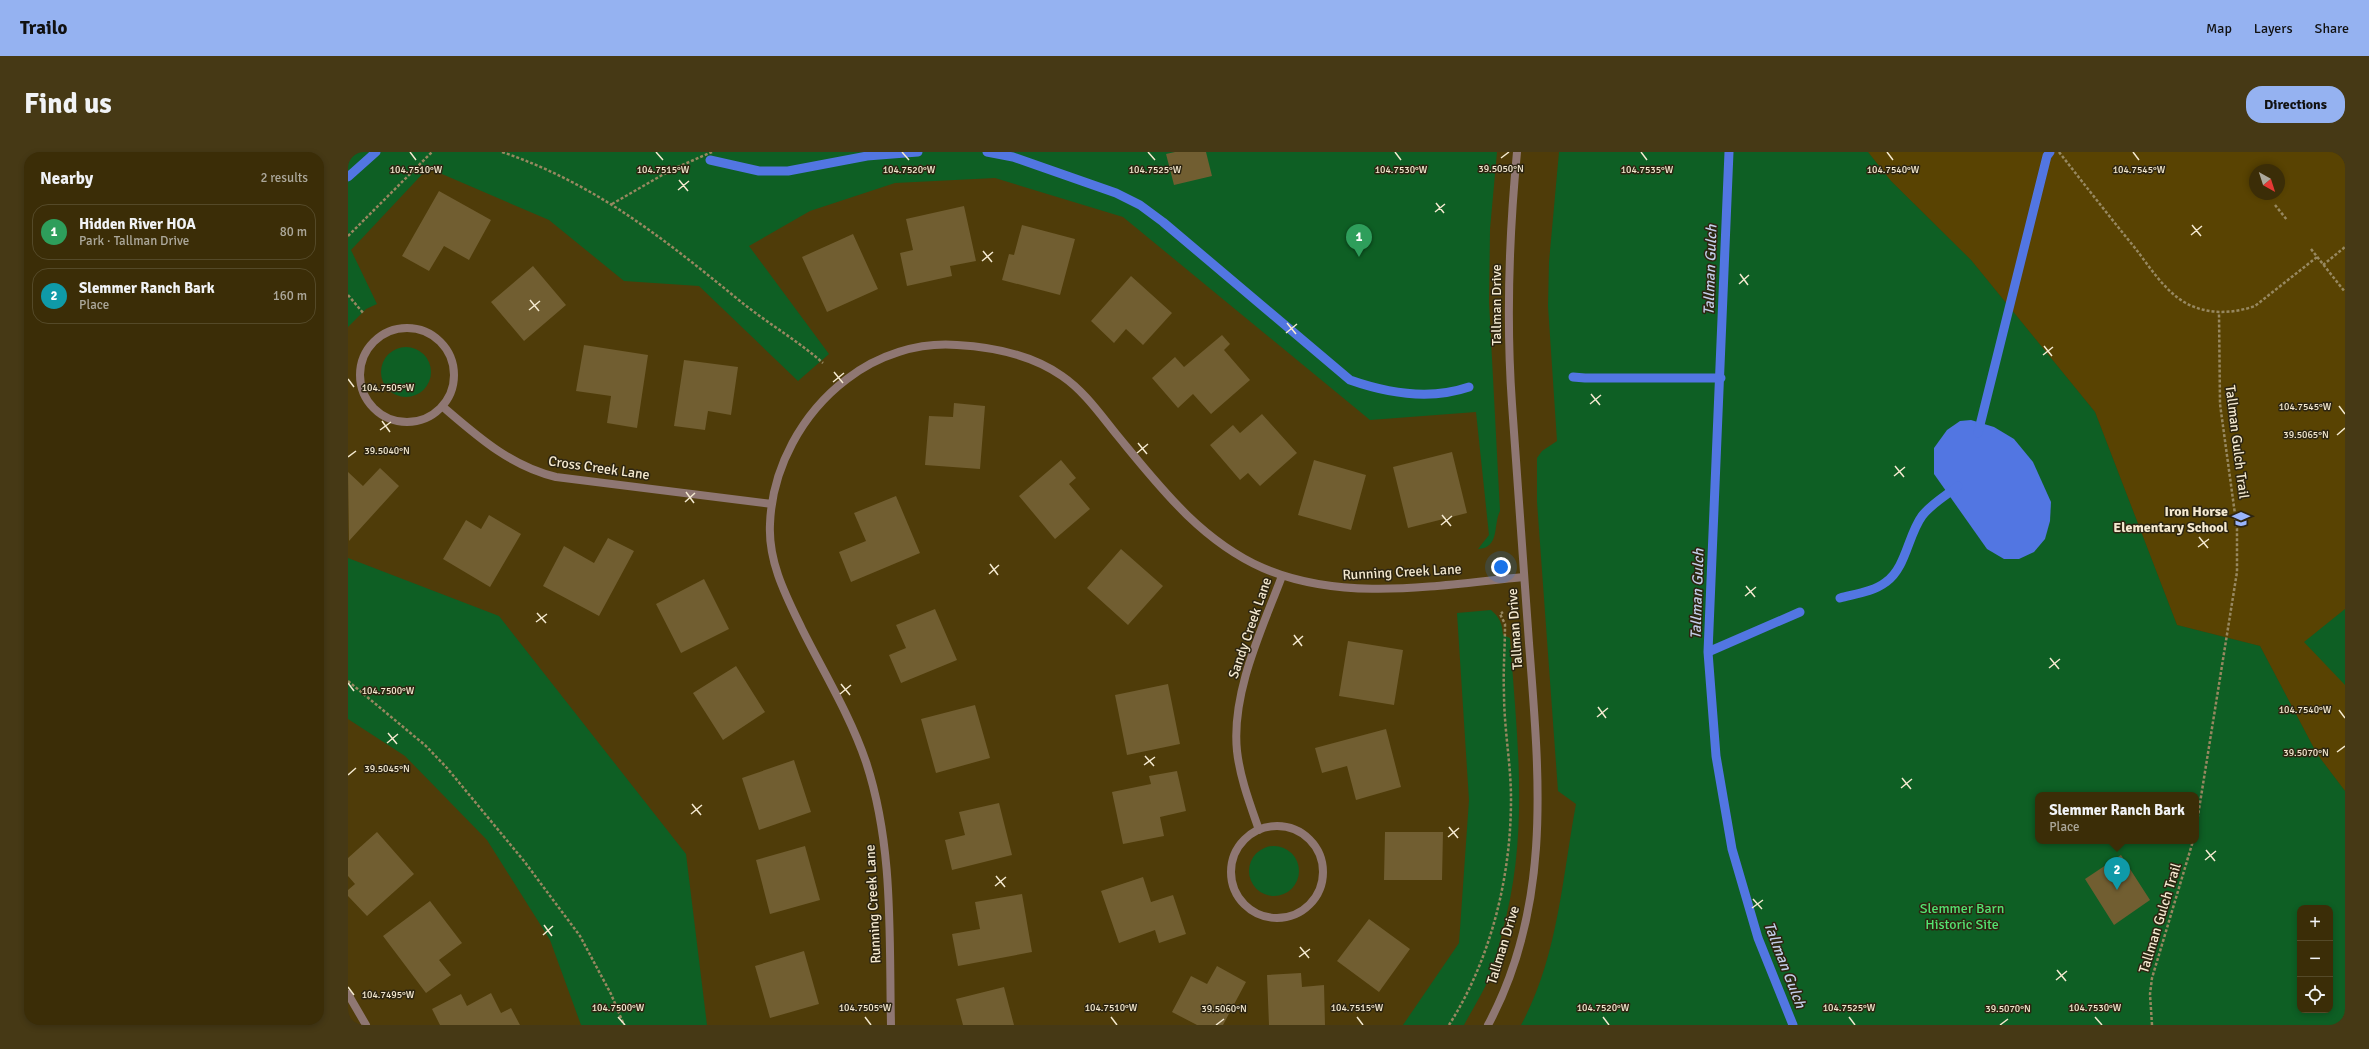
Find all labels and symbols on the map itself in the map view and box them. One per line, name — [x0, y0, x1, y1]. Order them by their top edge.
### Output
text: 39.5050°N — [1478, 163, 1524, 175]
text: 104.7510°W — [390, 164, 443, 176]
text: 104.7515°W — [637, 164, 690, 176]
text: 104.7520°W — [883, 164, 936, 176]
text: 104.7525°W — [1129, 164, 1182, 176]
text: 104.7530°W — [1375, 164, 1428, 176]
text: 104.7535°W — [1621, 164, 1674, 176]
text: 104.7540°W — [1867, 164, 1920, 176]
text: 104.7545°W — [2113, 164, 2166, 176]
north arrow — [2249, 164, 2285, 200]
water label: Tallman Gulch — [1699, 223, 1721, 316]
pin: 1 — [1346, 224, 1372, 257]
street label: Tallman Drive — [1488, 264, 1505, 346]
text: 104.7505°W — [362, 382, 415, 394]
street label: Tallman Gulch Trail — [2222, 384, 2252, 500]
text: 104.7545°W — [2279, 401, 2332, 413]
text: 39.5065°N — [2283, 429, 2329, 441]
text: 39.5040°N — [364, 445, 410, 457]
street label: Cross Creek Lane — [547, 452, 651, 484]
place label: Iron Horse Elementary School — [2113, 503, 2229, 536]
school or university icon: Iron Horse Elementary School — [2231, 509, 2251, 529]
water label: Tallman Gulch — [1686, 547, 1708, 640]
your location — [1491, 557, 1511, 577]
street label: Running Creek Lane — [1342, 560, 1462, 584]
street label: Sandy Creek Lane — [1225, 575, 1275, 681]
street label: Tallman Drive — [1504, 588, 1526, 670]
text: 104.7500°W — [362, 685, 415, 697]
text: 104.7540°W — [2279, 704, 2332, 716]
text: 39.5070°N — [2283, 747, 2329, 759]
text: 39.5045°N — [364, 763, 410, 775]
street label: Running Creek Lane — [861, 844, 885, 964]
pin: 2 — [2104, 857, 2130, 890]
street label: Tallman Gulch Trail — [2135, 861, 2185, 975]
park label: Slemmer Barn Historic Site — [1920, 900, 2004, 933]
street label: Tallman Drive — [1483, 904, 1523, 986]
water label: Tallman Gulch — [1760, 919, 1810, 1011]
text: 104.7495°W — [362, 989, 415, 1001]
text: 104.7500°W — [592, 1002, 645, 1014]
text: 104.7505°W — [839, 1002, 892, 1014]
text: 104.7510°W — [1085, 1002, 1138, 1014]
text: 104.7515°W — [1331, 1002, 1384, 1014]
text: 104.7520°W — [1577, 1002, 1630, 1014]
text: 104.7525°W — [1823, 1002, 1876, 1014]
text: 104.7530°W — [2069, 1002, 2122, 1014]
text: 39.5060°N — [1201, 1003, 1247, 1015]
text: 39.5070°N — [1985, 1003, 2031, 1015]

